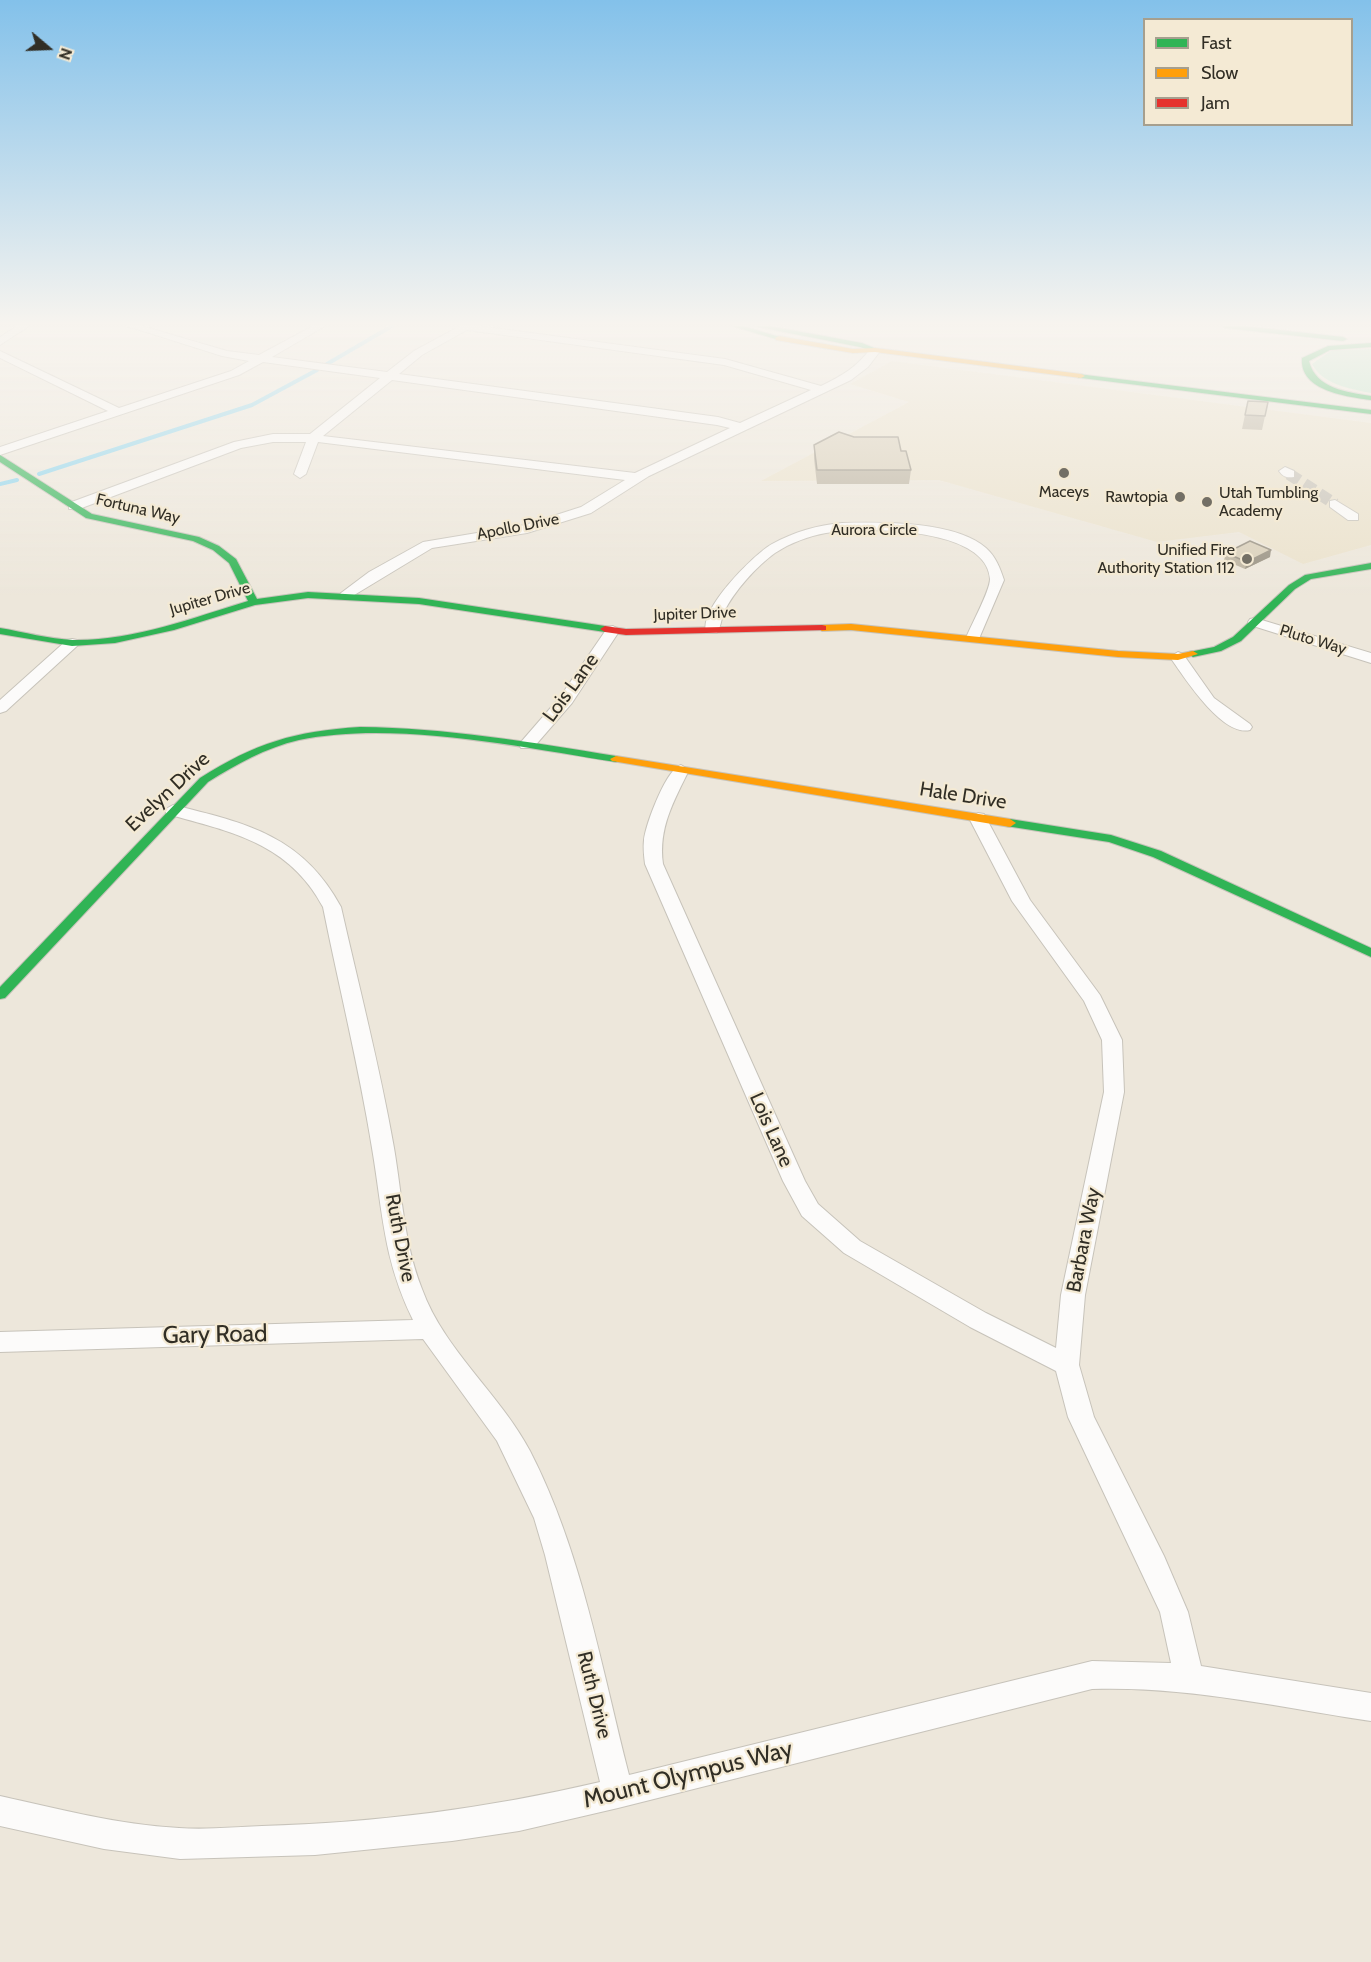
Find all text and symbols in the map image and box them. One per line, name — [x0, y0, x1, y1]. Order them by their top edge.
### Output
north arrow — [18, 18, 78, 78]
legend — [1143, 18, 1353, 126]
text: Fast — [1201, 32, 1232, 54]
text: N — [55, 46, 76, 62]
text: Slow — [1201, 62, 1238, 84]
text: Jam — [1201, 92, 1230, 114]
marker: Maceys — [1057, 466, 1071, 480]
place label: Maceys — [1039, 482, 1089, 502]
place label: Utah Tumbling Academy — [1219, 483, 1318, 521]
place label: Rawtopia — [1105, 487, 1168, 507]
street label: Fortuna Way — [94, 490, 182, 528]
marker: Rawtopia — [1173, 490, 1187, 504]
marker: Utah Tumbling Academy — [1200, 495, 1214, 509]
street label: Apollo Drive — [475, 510, 561, 544]
street label: Aurora Circle — [831, 520, 917, 540]
place label: Unified Fire Authority Station 112 — [1098, 540, 1235, 578]
marker: Unified Fire Authority Station 112 — [1240, 552, 1254, 566]
street label: Jupiter Drive — [168, 578, 252, 620]
street label: Jupiter Drive — [653, 603, 737, 625]
street label: Pluto Way — [1277, 621, 1349, 659]
street label: Lois Lane — [538, 649, 604, 727]
street label: Evelyn Drive — [121, 747, 215, 837]
street label: Hale Drive — [918, 777, 1008, 815]
street label: Lois Lane — [744, 1089, 798, 1171]
street label: Barbara Way — [1062, 1186, 1106, 1294]
street label: Ruth Drive — [380, 1192, 420, 1284]
street label: Gary Road — [162, 1320, 268, 1350]
street label: Ruth Drive — [572, 1649, 616, 1741]
street label: Mount Olympus Way — [580, 1735, 796, 1815]

